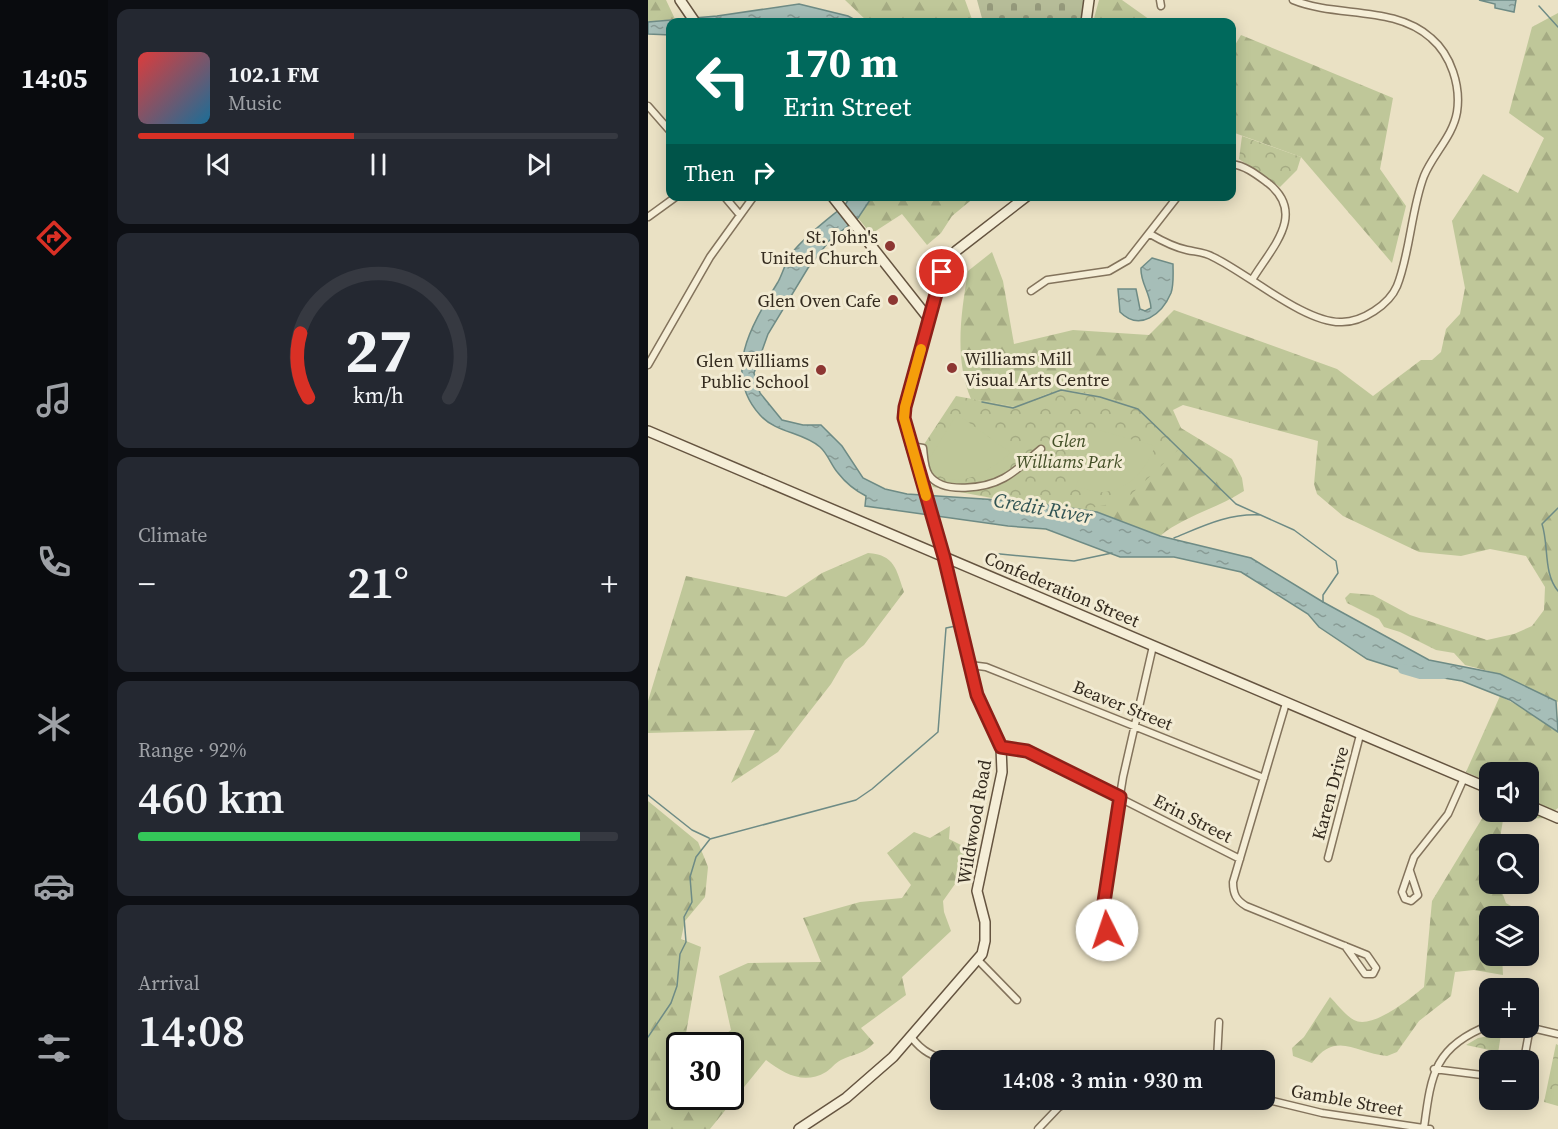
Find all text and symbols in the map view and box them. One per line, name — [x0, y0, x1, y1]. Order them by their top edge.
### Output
text: 170 m — [783, 33, 898, 91]
icon: left — [684, 42, 762, 120]
text: 102.1 FM — [228, 59, 319, 89]
text: 14:05 — [21, 60, 87, 97]
text: Erin Street — [783, 88, 911, 125]
text: Music — [228, 89, 282, 117]
icon: previous — [202, 148, 235, 181]
icon: pause — [362, 148, 395, 181]
icon: next — [522, 148, 555, 181]
icon: right — [747, 156, 780, 189]
text: Then — [684, 158, 735, 188]
icon: directions — [33, 217, 75, 259]
place label: St. John's United Church — [760, 224, 878, 270]
marker: St. John's United Church — [883, 239, 897, 253]
pin — [916, 246, 967, 297]
icon: arrive — [925, 255, 958, 288]
place label: Glen Oven Cafe — [758, 288, 881, 313]
marker: Glen Oven Cafe — [886, 293, 900, 307]
text: 27 — [344, 307, 412, 393]
place label: Williams Mill Visual Arts Centre — [964, 346, 1110, 392]
place label: Glen Williams Public School — [696, 348, 809, 394]
marker: Williams Mill Visual Arts Centre — [945, 361, 959, 375]
marker: Glen Williams Public School — [814, 363, 828, 377]
icon: music — [33, 379, 75, 421]
text: km/h — [352, 381, 404, 410]
park label: Glen Williams Park — [1016, 428, 1122, 474]
water label: Credit River — [992, 486, 1095, 531]
text: Climate — [138, 521, 207, 549]
icon: phone — [33, 541, 75, 583]
street label: Confederation Street — [981, 545, 1143, 633]
text: 21° — [347, 551, 409, 613]
text: − — [138, 561, 156, 606]
text: + — [601, 561, 618, 606]
street label: Beaver Street — [1069, 674, 1177, 736]
icon: climate — [33, 703, 75, 745]
text: Range · 92% — [138, 736, 247, 764]
street label: Karen Drive — [1306, 743, 1354, 843]
street label: Wildwood Road — [951, 758, 997, 886]
map controls — [1479, 762, 1539, 1110]
button: sound — [1479, 762, 1539, 822]
text: 460 km — [138, 766, 285, 828]
street label: Erin Street — [1149, 787, 1237, 849]
button: search — [1479, 834, 1539, 894]
icon: car — [33, 865, 75, 907]
position arrow — [1075, 898, 1139, 962]
button: layers — [1479, 906, 1539, 966]
text: Arrival — [138, 969, 200, 997]
button: + — [1479, 978, 1539, 1038]
text: 14:08 — [138, 999, 245, 1061]
icon: filters — [33, 1027, 75, 1069]
speed limit sign: 30 — [666, 1032, 744, 1110]
button: − — [1479, 1050, 1539, 1110]
text: 14:08 · 3 min · 930 m — [1002, 1065, 1203, 1095]
street label: Gamble Street — [1289, 1078, 1405, 1122]

